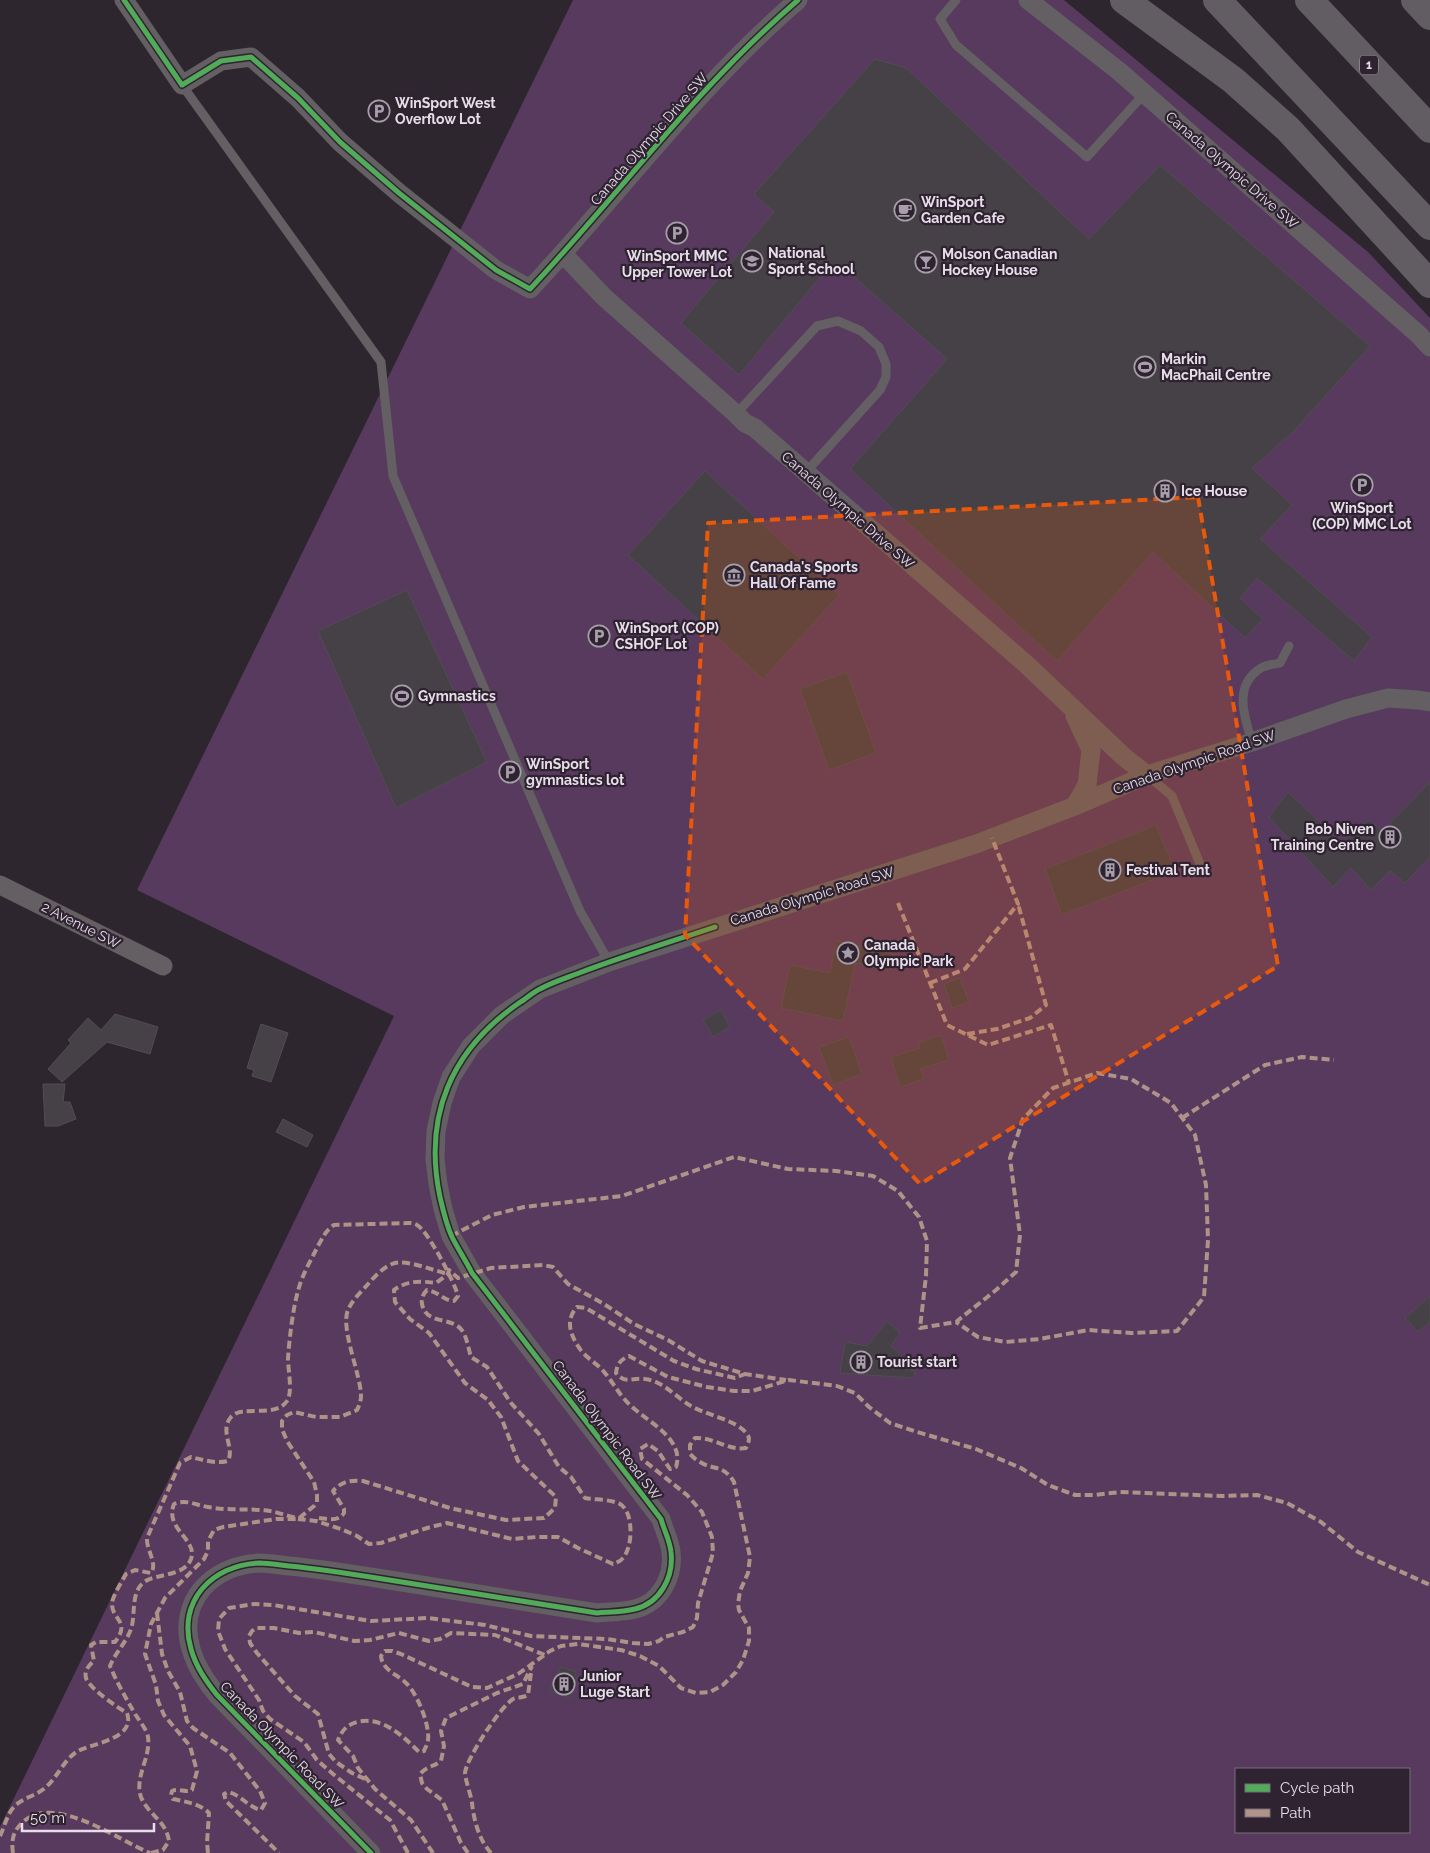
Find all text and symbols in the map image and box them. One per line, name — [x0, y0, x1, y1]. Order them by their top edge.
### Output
road number: 1 — [1360, 56, 1378, 74]
street label: Canada Olympic Drive SW — [587, 69, 711, 209]
place label: WinSport West Overflow Lot — [395, 95, 496, 127]
parking icon: WinSport West Overflow Lot — [367, 99, 391, 123]
street label: Canada Olympic Drive SW — [1162, 108, 1302, 232]
place label: WinSport Garden Cafe — [921, 194, 1005, 226]
cafe icon: WinSport Garden Cafe — [893, 198, 917, 222]
parking icon: WinSport MMC Upper Tower Lot — [665, 221, 689, 245]
place label: National Sport School — [768, 245, 855, 277]
place label: Molson Canadian Hockey House — [942, 246, 1057, 278]
place label: WinSport MMC Upper Tower Lot — [622, 248, 733, 280]
school or university icon: National Sport School — [740, 249, 764, 273]
bar icon: Molson Canadian Hockey House — [914, 250, 938, 274]
place label: Markin MacPhail Centre — [1161, 351, 1271, 383]
sports icon: Markin MacPhail Centre — [1133, 355, 1157, 379]
street label: Canada Olympic Drive SW — [778, 448, 918, 572]
parking icon: WinSport (COP) MMC Lot — [1350, 473, 1374, 497]
building icon: Ice House — [1153, 479, 1177, 503]
place label: Ice House — [1181, 483, 1248, 499]
place label: WinSport (COP) MMC Lot — [1312, 500, 1412, 532]
place label: Canada's Sports Hall Of Fame — [750, 559, 858, 591]
museum icon: Canada's Sports Hall Of Fame — [722, 563, 746, 587]
place label: WinSport (COP) CSHOF Lot — [615, 620, 719, 652]
parking icon: WinSport (COP) CSHOF Lot — [587, 624, 611, 648]
sports icon: Gymnastics — [390, 684, 414, 708]
place label: Gymnastics — [418, 688, 496, 704]
street label: Canada Olympic Road SW — [1111, 727, 1278, 797]
place label: WinSport gymnastics lot — [526, 756, 625, 788]
parking icon: WinSport gymnastics lot — [498, 760, 522, 784]
place label: Bob Niven Training Centre — [1271, 821, 1375, 853]
building icon: Bob Niven Training Centre — [1378, 825, 1402, 849]
building icon: Festival Tent — [1098, 858, 1122, 882]
place label: Festival Tent — [1126, 862, 1210, 878]
street label: Canada Olympic Road SW — [728, 863, 896, 929]
street label: 2 Avenue SW — [39, 898, 123, 952]
place label: Canada Olympic Park — [864, 937, 953, 969]
place icon: Canada Olympic Park — [836, 941, 860, 965]
building icon: Tourist start — [849, 1350, 873, 1374]
place label: Tourist start — [877, 1354, 958, 1370]
street label: Canada Olympic Road SW — [549, 1357, 665, 1503]
place label: Junior Luge Start — [580, 1668, 651, 1700]
building icon: Junior Luge Start — [552, 1672, 576, 1696]
street label: Canada Olympic Road SW — [217, 1678, 347, 1812]
legend — [1235, 1768, 1410, 1833]
text: Cycle path — [1280, 1779, 1354, 1797]
scale bar — [22, 1800, 155, 1832]
text: Path — [1280, 1804, 1311, 1822]
text: 50 m — [30, 1809, 65, 1827]

